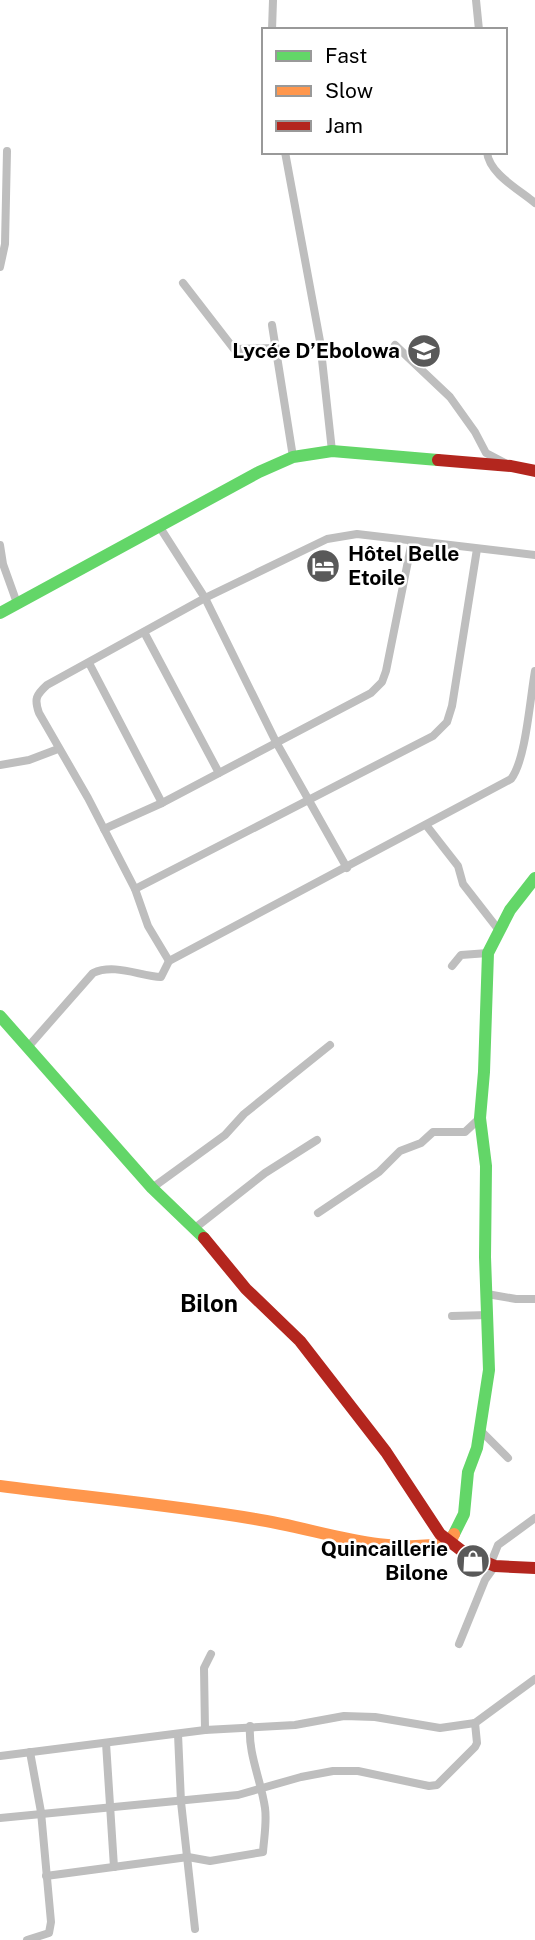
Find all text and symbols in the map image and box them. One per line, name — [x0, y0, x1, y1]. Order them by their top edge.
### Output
legend — [262, 28, 507, 154]
text: Fast — [325, 43, 367, 68]
text: Slow — [325, 78, 373, 103]
text: Jam — [325, 113, 363, 138]
school or university icon: Lycée D’Ebolowa — [405, 332, 443, 370]
place label: Lycée D’Ebolowa — [232, 338, 400, 363]
place label: Hôtel Belle Etoile — [348, 541, 459, 590]
hotel icon: Hôtel Belle Etoile — [304, 547, 342, 585]
district label: Bilon — [180, 1289, 238, 1317]
place label: Quincaillerie Bilone — [321, 1536, 448, 1585]
shop icon: Quincaillerie Bilone — [454, 1542, 492, 1580]

